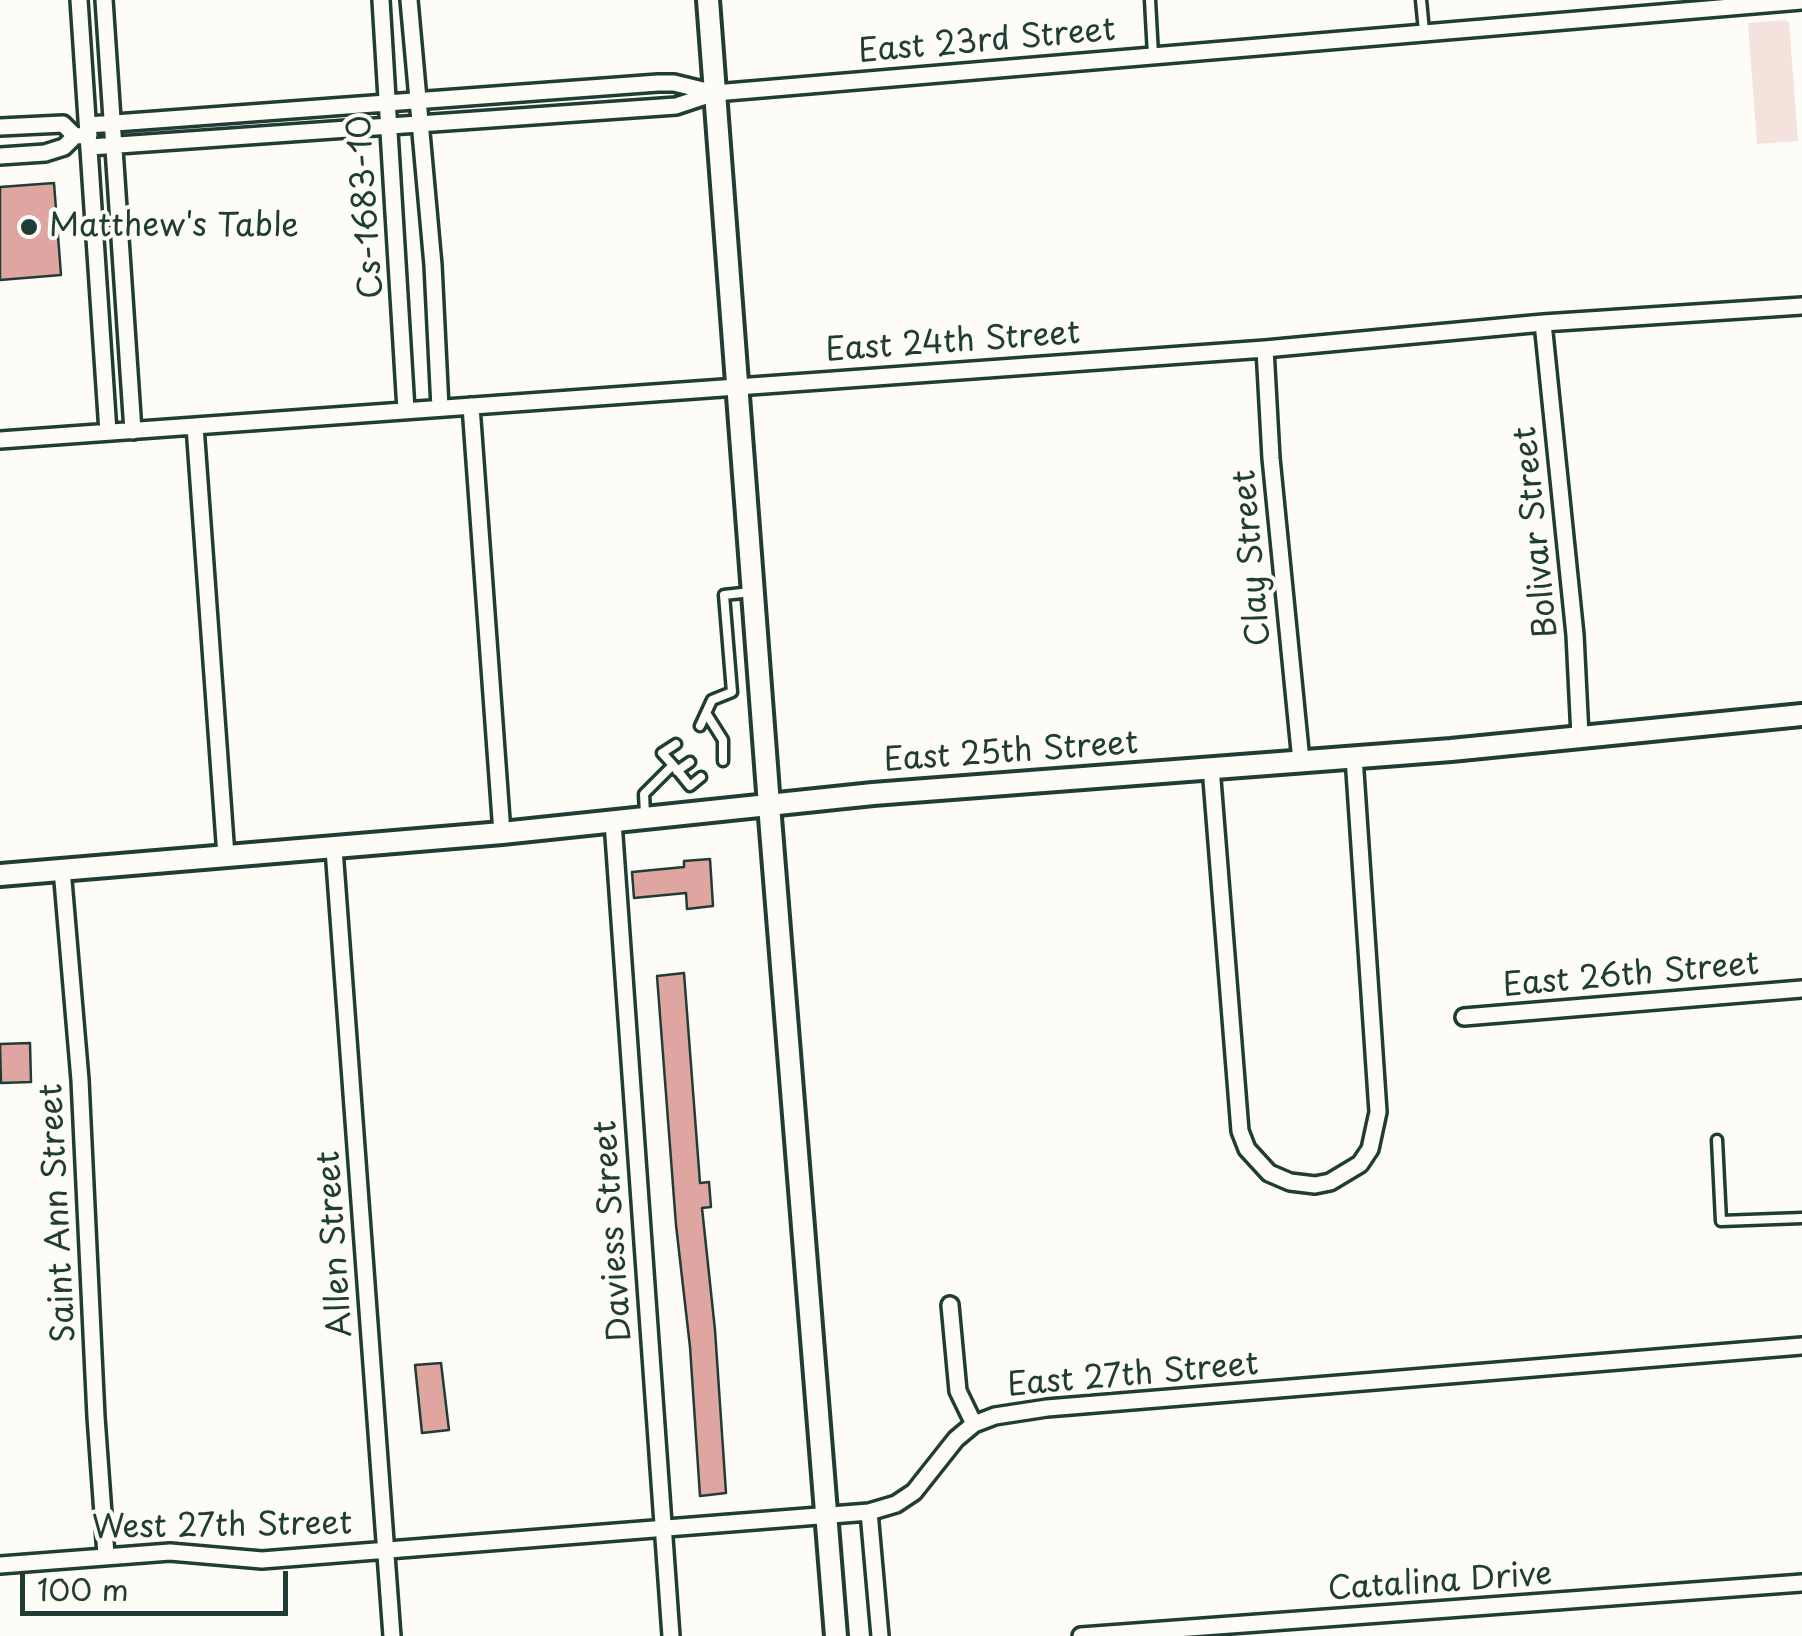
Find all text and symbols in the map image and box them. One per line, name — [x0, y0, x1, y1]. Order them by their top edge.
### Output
street label: East 23rd Street — [857, 12, 1117, 72]
street label: Cs-1683-10 — [341, 114, 393, 300]
place label: Matthew's Table — [49, 208, 299, 246]
marker: Matthew's Table — [18, 216, 40, 238]
street label: East 24th Street — [824, 315, 1082, 371]
street label: Bolivar Street — [1507, 424, 1567, 640]
street label: Clay Street — [1226, 468, 1280, 648]
street label: East 25th Street — [882, 725, 1140, 781]
street label: East 26th Street — [1501, 946, 1761, 1006]
street label: Saint Ann Street — [33, 1082, 85, 1344]
street label: Daviess Street — [587, 1119, 641, 1343]
street label: Allen Street — [310, 1150, 362, 1338]
street label: East 27th Street — [1006, 1346, 1260, 1406]
street label: West 27th Street — [91, 1506, 353, 1548]
scale bar — [25, 1551, 292, 1613]
street label: Catalina Drive — [1326, 1556, 1554, 1610]
text: 100 m — [37, 1566, 129, 1611]

